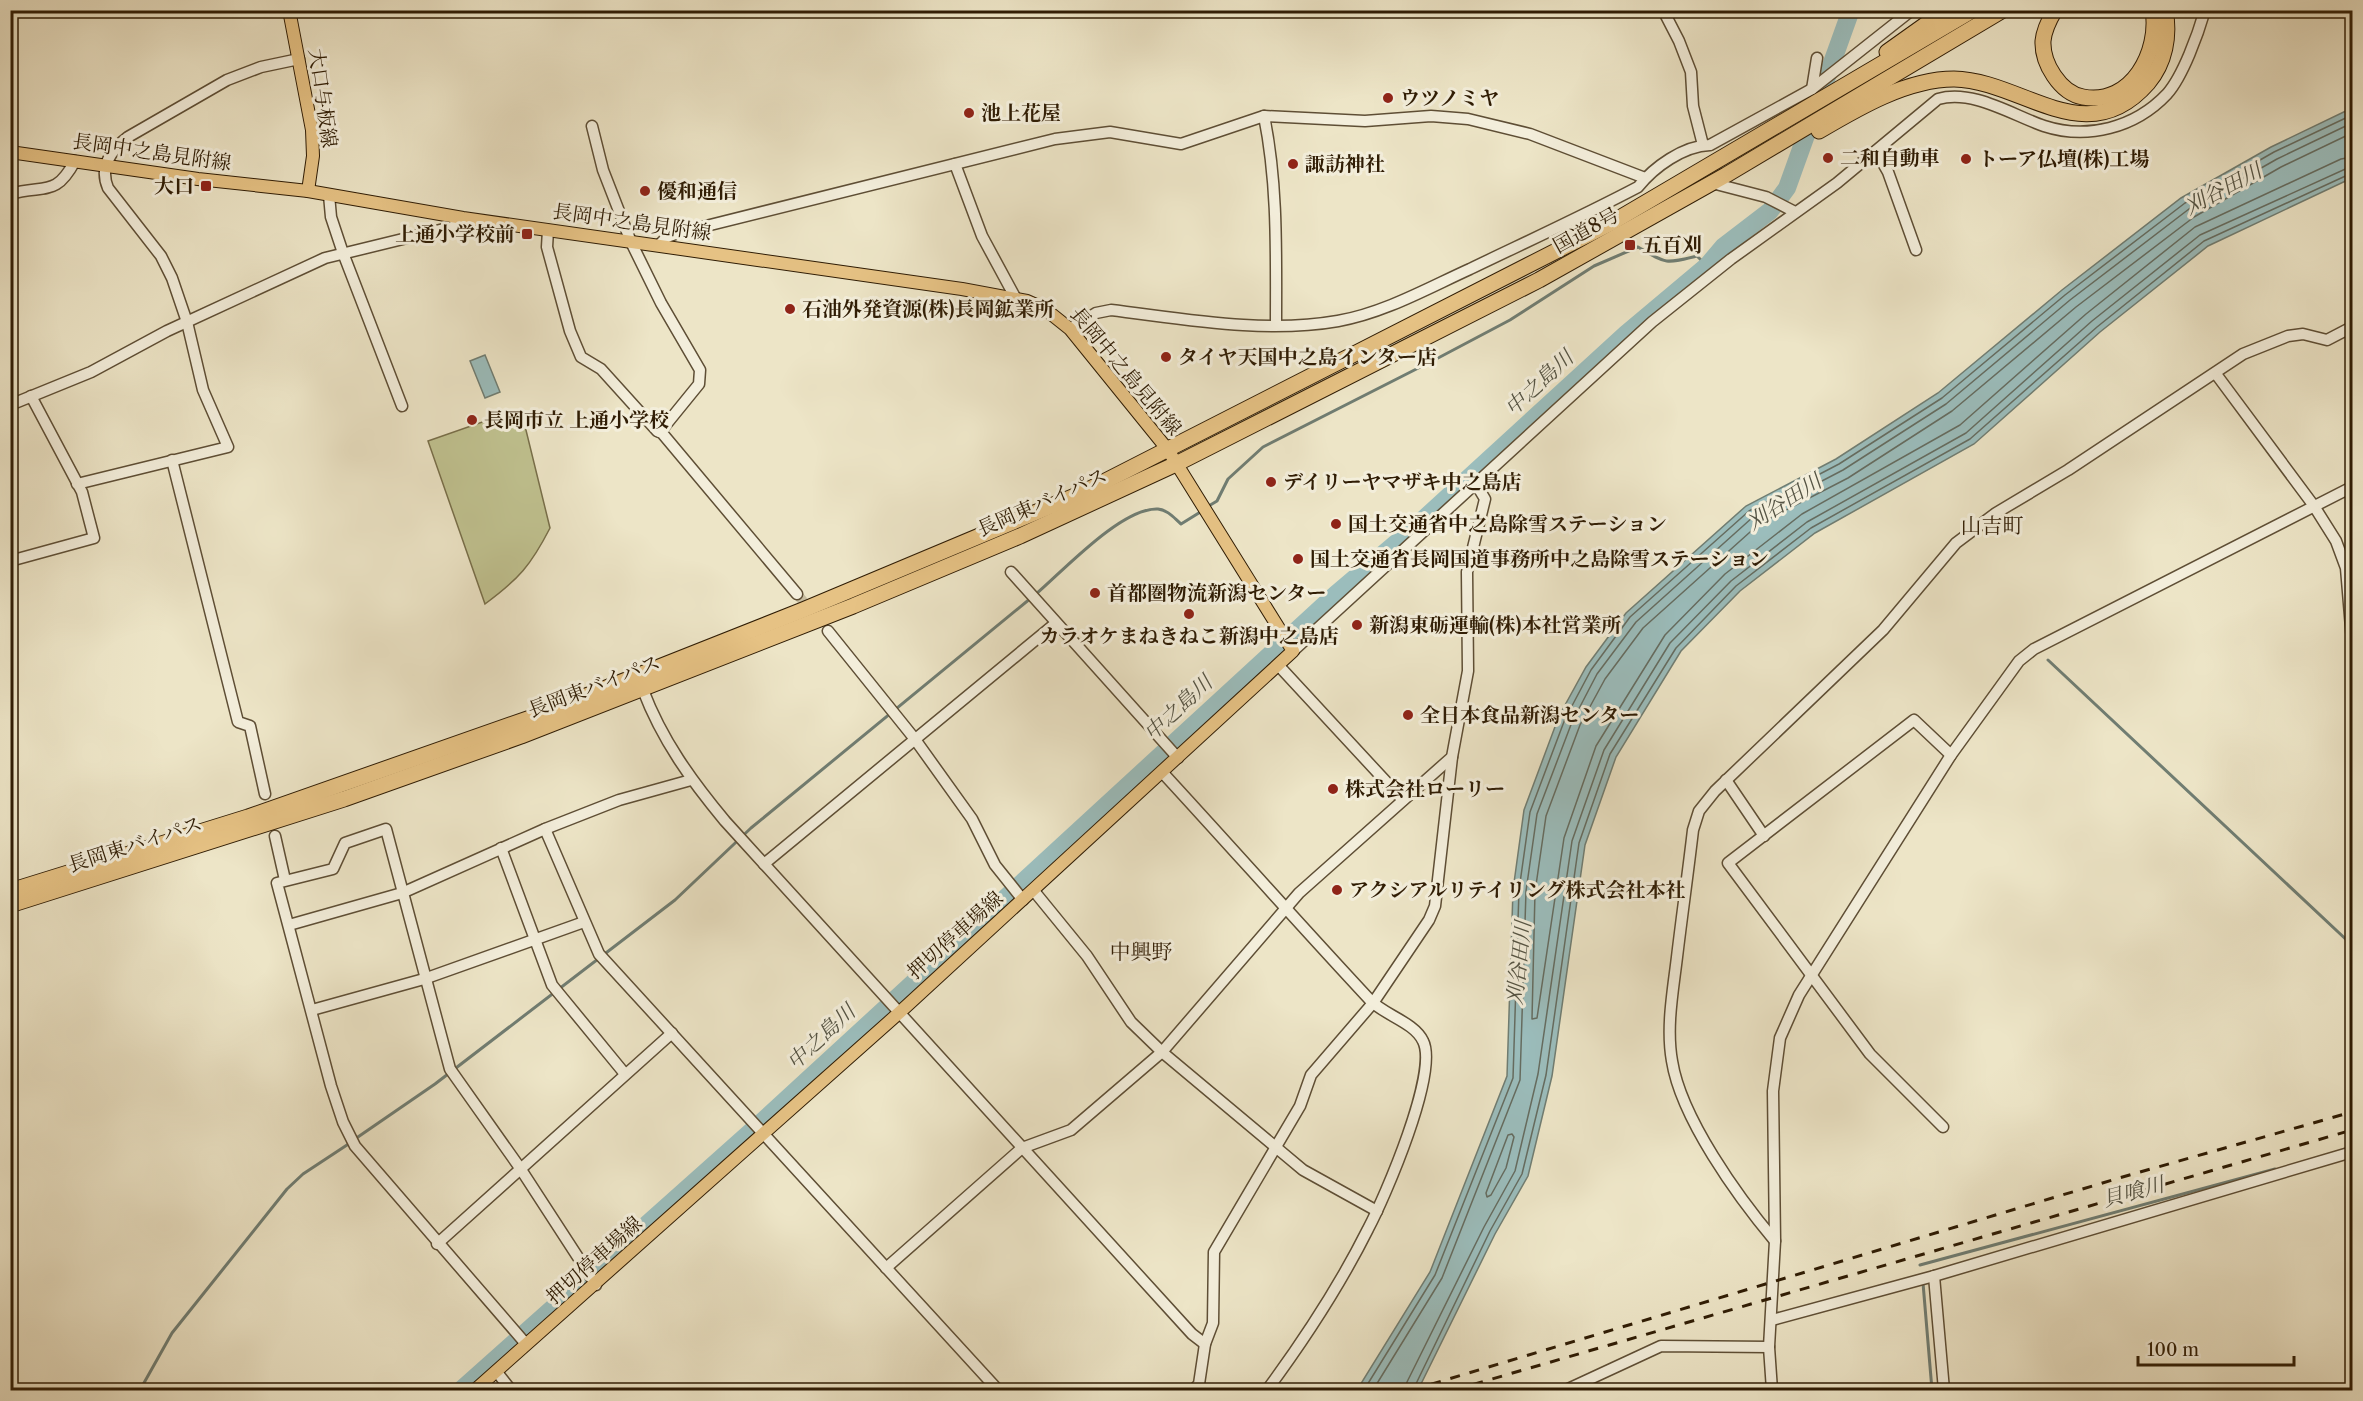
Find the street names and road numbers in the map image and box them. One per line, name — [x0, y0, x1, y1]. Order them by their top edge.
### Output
street label: 大口与板線 — [304, 47, 342, 149]
street label: 長岡中之島見附線 — [71, 129, 233, 175]
street label: 長岡中之島見附線 — [551, 199, 713, 245]
street label: 国道8号 — [1549, 202, 1623, 258]
street label: 長岡中之島見附線 — [1065, 302, 1187, 440]
street label: 長岡東バイパス — [973, 463, 1111, 541]
street label: 長岡東バイパス — [525, 650, 663, 722]
street label: 長岡東バイパス — [65, 811, 205, 877]
street label: 押切停車場線 — [902, 886, 1008, 984]
street label: 押切停車場線 — [541, 1211, 647, 1309]

